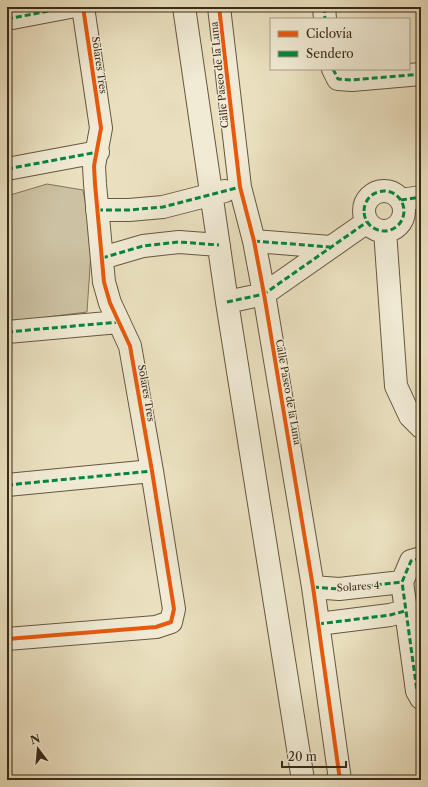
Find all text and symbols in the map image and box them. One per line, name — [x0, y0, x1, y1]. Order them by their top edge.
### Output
legend — [270, 18, 410, 70]
street label: Calle Paseo de la Luna — [207, 20, 232, 129]
text: Ciclovía — [306, 26, 353, 41]
street label: Solares Tres — [89, 36, 110, 95]
text: Sendero — [306, 46, 354, 61]
street label: Calle Paseo de la Luna — [273, 338, 304, 447]
street label: Solares Tres — [135, 364, 158, 423]
street label: Solares 4 — [336, 579, 380, 594]
north arrow — [18, 729, 58, 769]
text: N — [29, 731, 42, 747]
scale bar — [282, 743, 346, 769]
text: 20 m — [288, 749, 317, 764]

